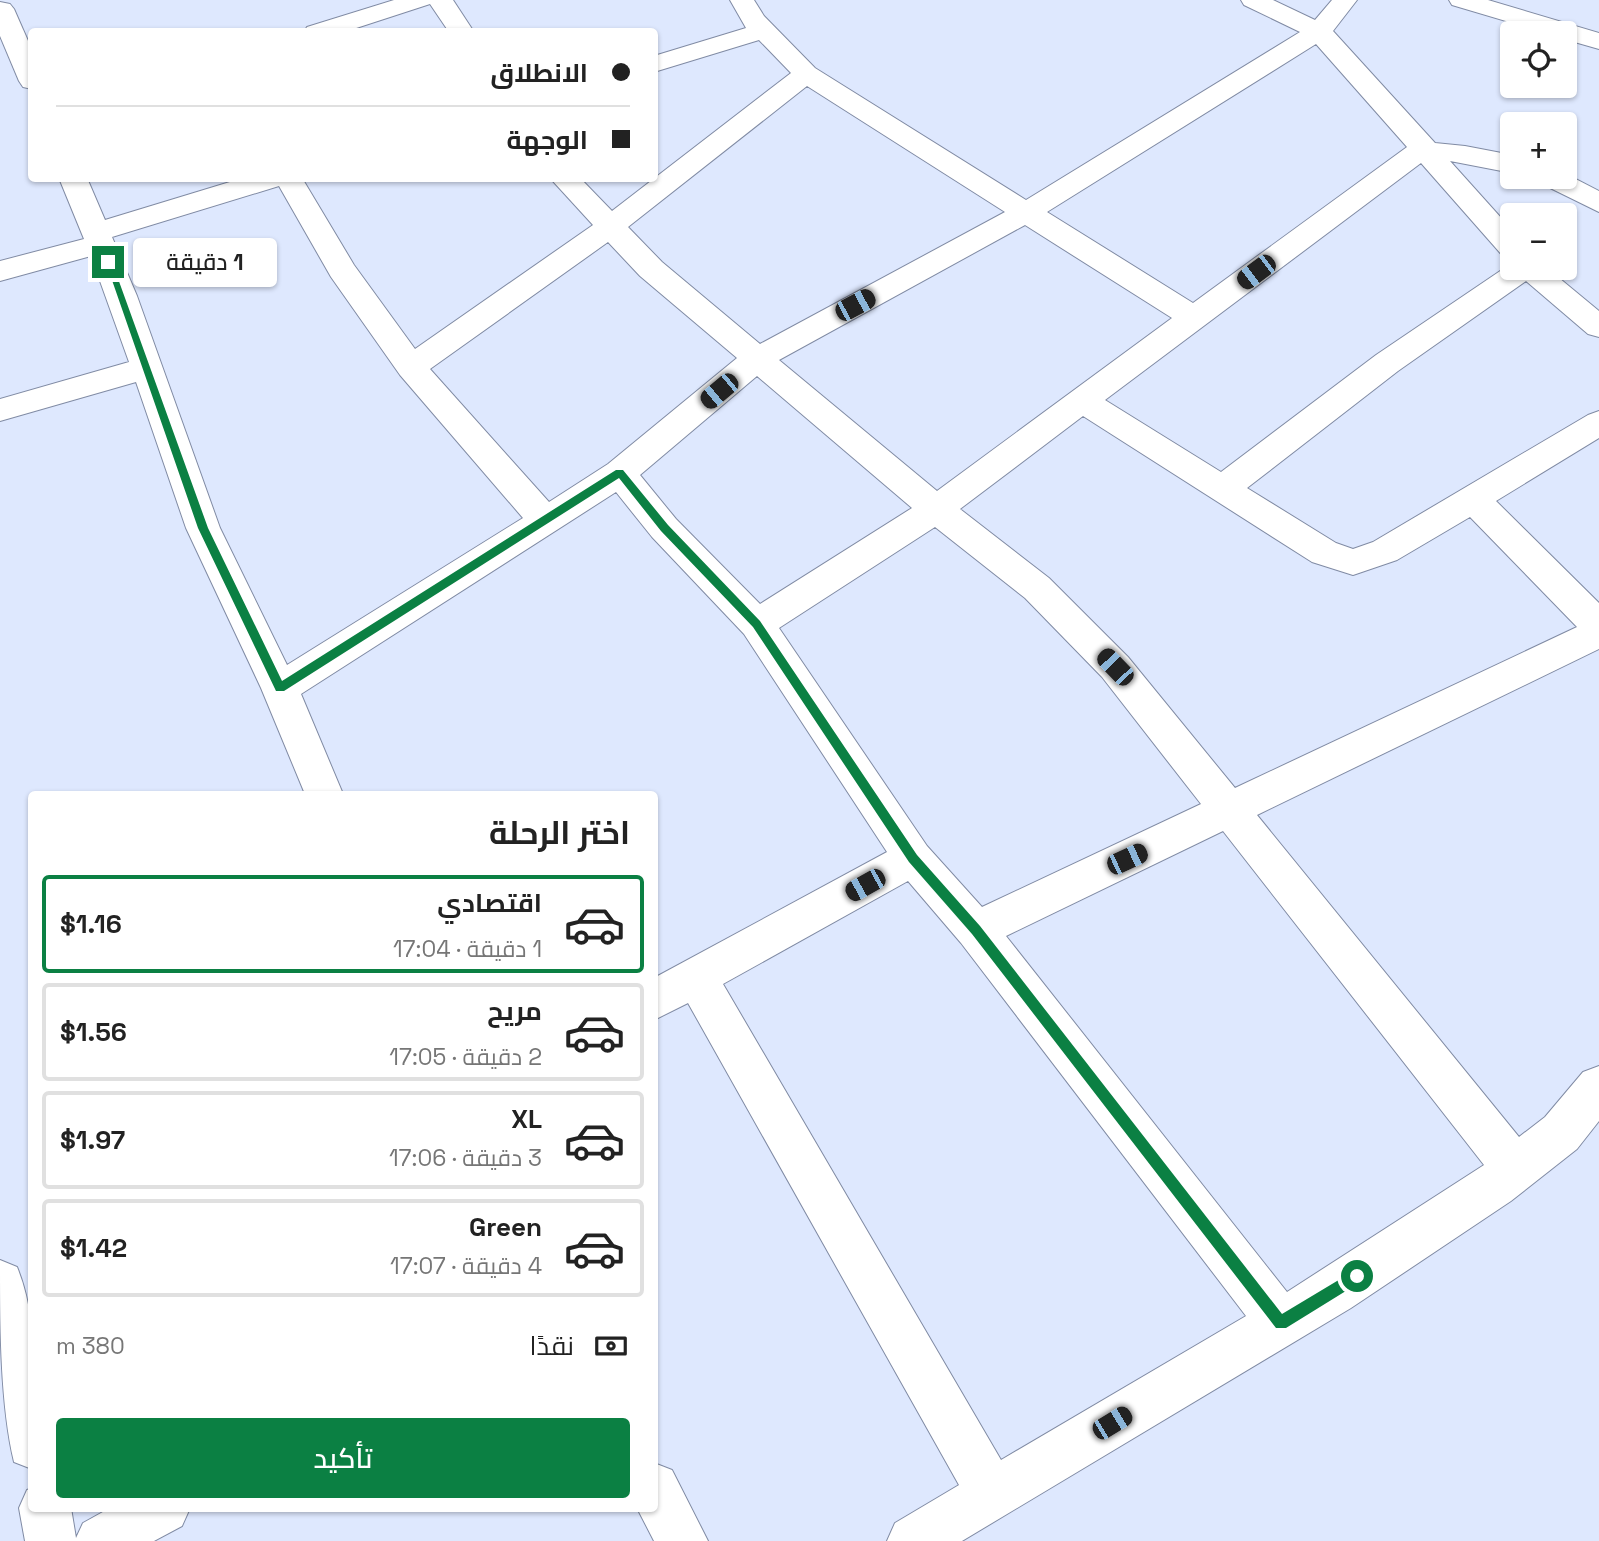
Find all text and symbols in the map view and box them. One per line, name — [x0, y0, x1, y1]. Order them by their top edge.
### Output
map controls — [1500, 21, 1577, 280]
button: locate — [1500, 21, 1577, 98]
text: الانطلاق — [490, 56, 588, 90]
button: + — [1500, 112, 1577, 189]
text: الوجهة — [507, 123, 588, 157]
button: − — [1500, 203, 1577, 280]
callout: 1 دقيقة — [132, 238, 276, 286]
route end — [92, 246, 124, 278]
text: 1 دقيقة — [166, 247, 244, 277]
car — [1233, 251, 1280, 293]
car — [832, 286, 879, 324]
car — [697, 369, 742, 413]
car — [1093, 645, 1138, 689]
text: اختر الرحلة — [489, 813, 630, 853]
car — [1104, 841, 1151, 877]
car — [842, 866, 889, 904]
text: اقتصادي — [437, 886, 542, 920]
icon: car — [563, 893, 626, 956]
text: $1.16 — [60, 907, 122, 941]
text: 1 دقيقة · 17:04 — [393, 934, 542, 964]
text: مريح — [487, 994, 542, 1028]
icon: car — [563, 1001, 626, 1064]
text: $1.56 — [60, 1015, 127, 1049]
text: 2 دقيقة · 17:05 — [389, 1042, 542, 1072]
text: XL — [511, 1102, 542, 1136]
icon: car — [563, 1109, 626, 1172]
text: $1.97 — [60, 1123, 125, 1157]
text: 3 دقيقة · 17:06 — [389, 1143, 542, 1173]
text: Green — [469, 1210, 542, 1244]
icon: car — [563, 1217, 626, 1280]
text: $1.42 — [60, 1231, 127, 1265]
text: 4 دقيقة · 17:07 — [390, 1251, 542, 1281]
route start — [1341, 1260, 1373, 1292]
icon: cash — [592, 1327, 630, 1365]
text: نقدًا — [530, 1329, 574, 1363]
text: 380 m — [56, 1331, 125, 1361]
car — [1089, 1403, 1136, 1443]
button: تأكيد — [56, 1418, 630, 1498]

